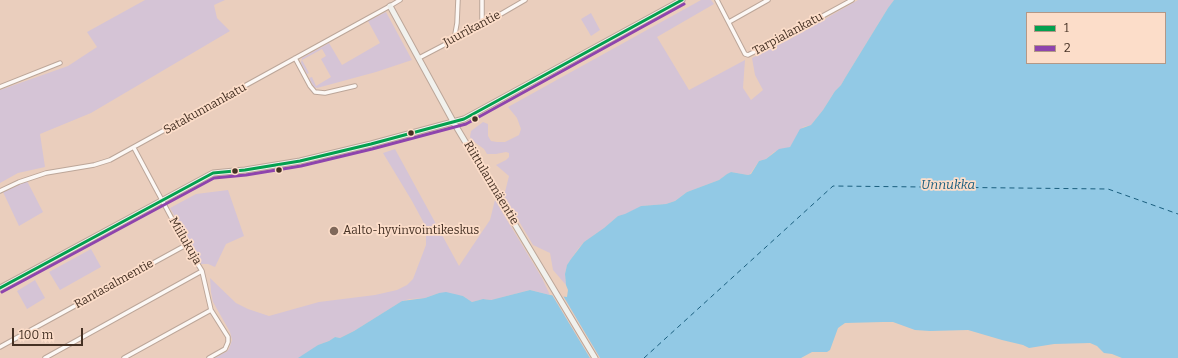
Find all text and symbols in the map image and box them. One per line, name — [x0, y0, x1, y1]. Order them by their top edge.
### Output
street label: Juurikantie — [441, 8, 503, 50]
street label: Tarpialankatu — [750, 9, 826, 59]
legend — [1026, 12, 1166, 64]
text: 1 — [1064, 21, 1069, 35]
text: 2 — [1064, 41, 1071, 55]
street label: Satakunnankatu — [161, 80, 249, 138]
unlabelled marker — [470, 114, 480, 124]
unlabelled marker — [406, 128, 416, 138]
street label: Riittulanmäentie — [460, 139, 522, 227]
unlabelled marker — [274, 165, 284, 175]
unlabelled marker — [230, 166, 240, 176]
water label: Unnukka — [921, 177, 975, 193]
street label: Miilukuja — [166, 215, 204, 267]
place label: Aalto-hyvinvointikeskus — [343, 224, 479, 238]
marker: Aalto-hyvinvointikeskus — [328, 225, 340, 237]
street label: Rantasalmentie — [72, 256, 156, 312]
scale bar — [14, 320, 85, 346]
text: 100 m — [19, 328, 53, 342]

